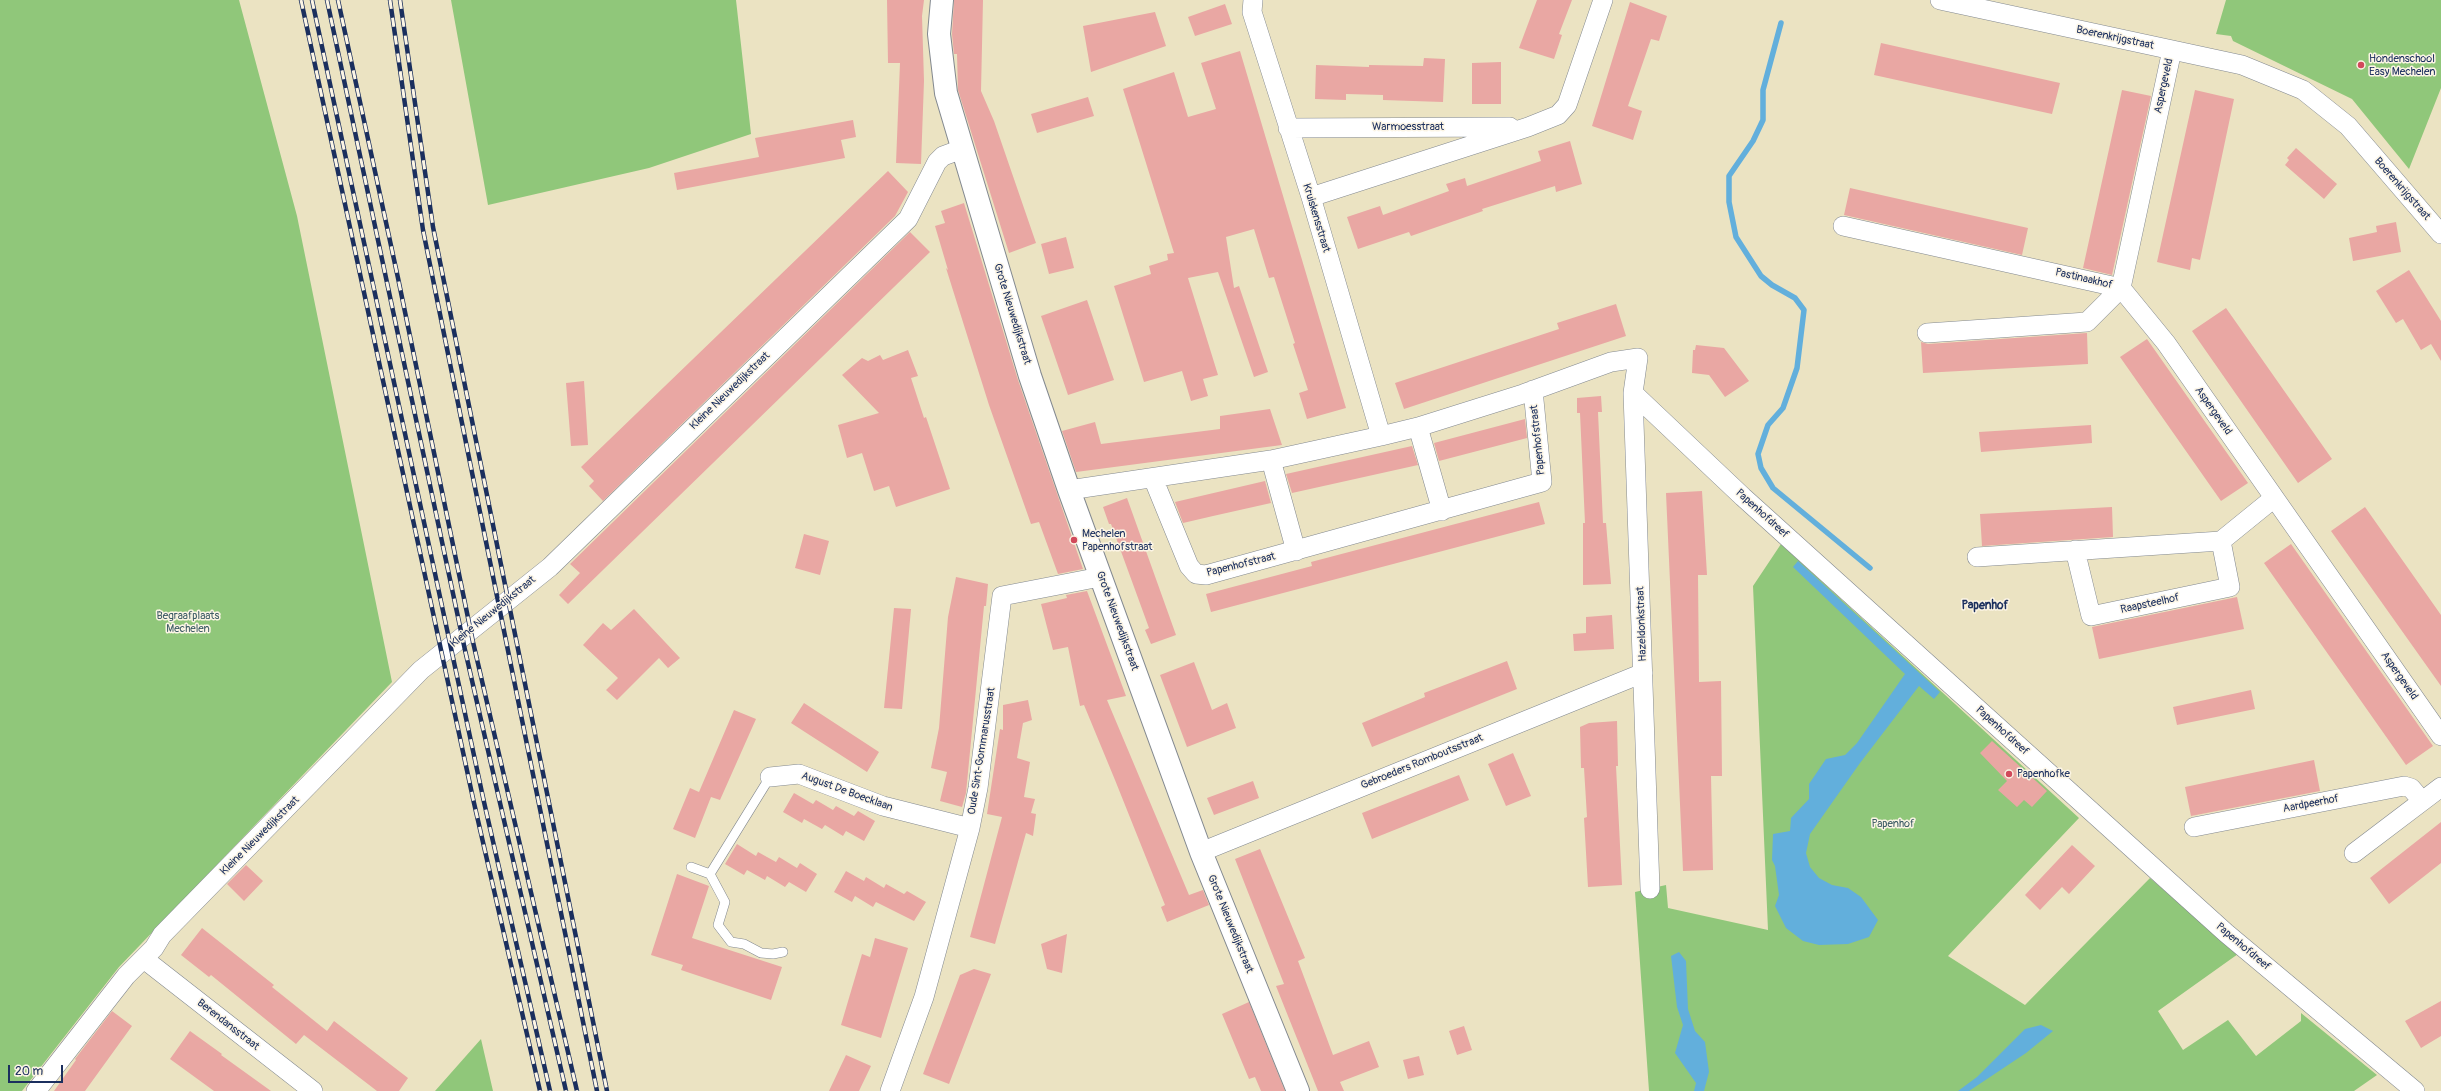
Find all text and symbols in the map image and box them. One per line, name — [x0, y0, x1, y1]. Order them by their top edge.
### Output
street label: Boerenkrijgstraat — [2075, 23, 2155, 53]
place label: Hondenschool Easy Mechelen — [2369, 52, 2435, 78]
street label: Aspergeveld — [2152, 57, 2176, 115]
marker: Hondenschool Easy Mechelen — [2356, 60, 2366, 70]
street label: Warmoesstraat — [1372, 120, 1444, 134]
street label: Boerenkrijgstraat — [2371, 155, 2433, 223]
street label: Kruiskensstraat — [1299, 182, 1333, 254]
street label: Grote Nieuwedijkstraat — [990, 262, 1034, 366]
street label: Pastinaakhof — [2054, 266, 2114, 292]
street label: Kleine Nieuwedijkstraat — [687, 349, 773, 433]
street label: Aspergeveld — [2192, 384, 2234, 438]
street label: Papenhofstraat — [1528, 404, 1548, 476]
street label: Papenhofdreef — [1733, 487, 1791, 541]
place label: Mechelen Papenhofstraat — [1082, 527, 1153, 553]
marker: Mechelen Papenhofstraat — [1069, 535, 1079, 545]
street label: Papenhofstraat — [1205, 550, 1277, 580]
street label: Grote Nieuwedijkstraat — [1093, 569, 1141, 673]
street label: Kleine Nieuwedijkstraat — [448, 573, 538, 651]
street label: Hazeldonkstraat — [1634, 586, 1650, 662]
street label: Raapsteelhof — [2119, 591, 2181, 617]
district label: Papenhof — [1962, 599, 2008, 613]
park label: Begraafplaats Mechelen — [157, 609, 219, 635]
street label: Aspergeveld — [2378, 649, 2420, 703]
street label: Oude Sint-Gommarusstraat — [965, 686, 999, 816]
street label: Papenhofdreef — [1973, 704, 2031, 758]
street label: Gebroeders Romboutsstraat — [1359, 731, 1485, 793]
place label: Papenhofke — [2017, 767, 2070, 781]
street label: August De Boecklaan — [800, 769, 894, 815]
marker: Papenhofke — [2004, 769, 2014, 779]
street label: Aardpeerhof — [2282, 792, 2340, 816]
street label: Kleine Nieuwedijkstraat — [218, 794, 302, 878]
park label: Papenhof — [1872, 817, 1914, 831]
street label: Grote Nieuwedijkstraat — [1204, 873, 1256, 975]
street label: Papenhofdreef — [2213, 920, 2273, 974]
street label: Berendansstraat — [194, 997, 262, 1053]
scale bar — [10, 1057, 65, 1083]
text: 20 m — [15, 1064, 43, 1079]

